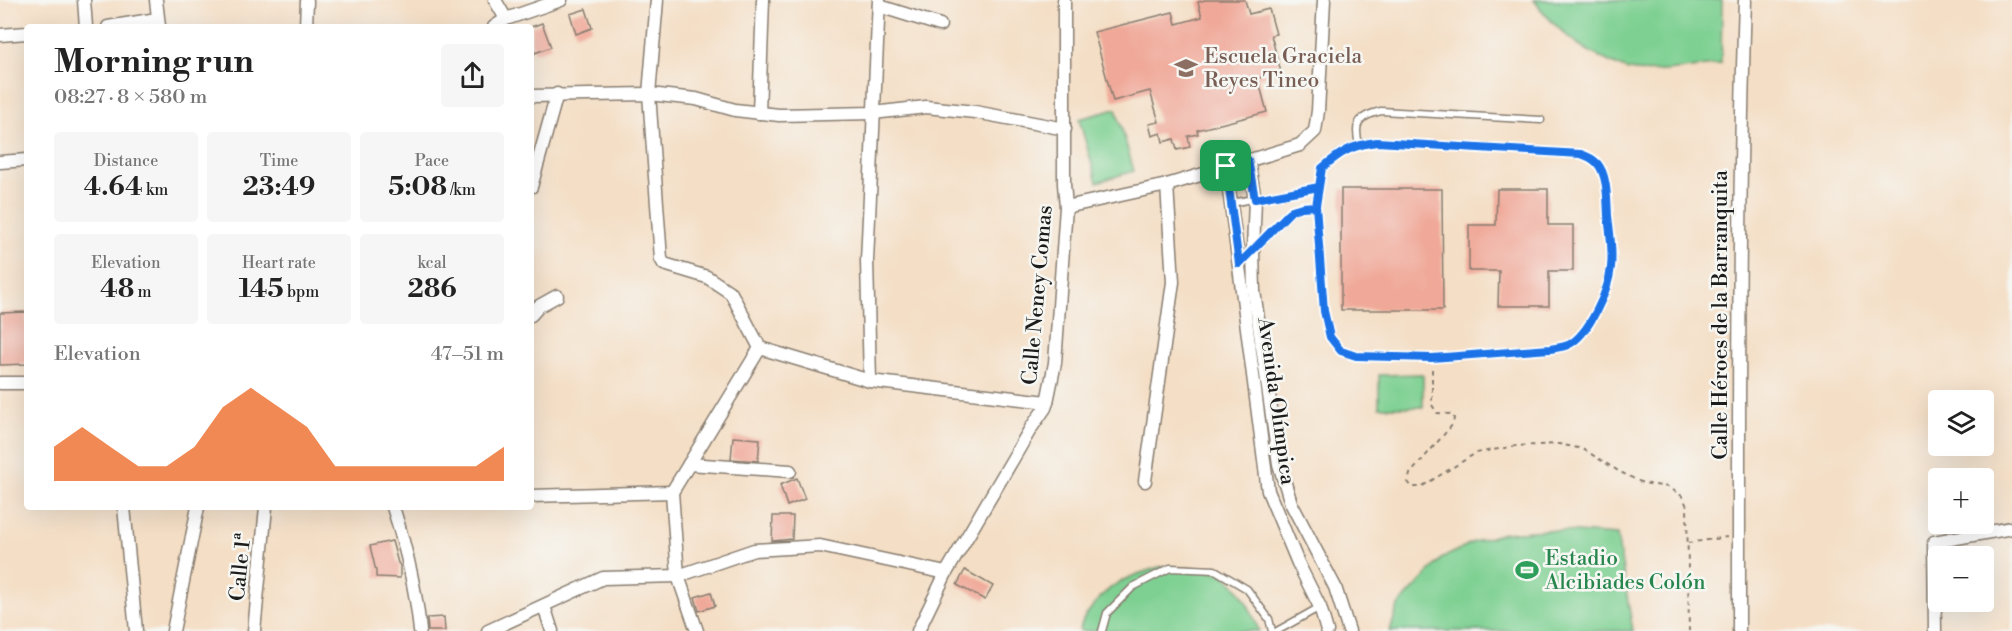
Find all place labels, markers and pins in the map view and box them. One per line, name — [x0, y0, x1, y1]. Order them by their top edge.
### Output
place label: Escuela Graciela Reyes Tineo — [1204, 44, 1363, 94]
school or university icon: Escuela Graciela Reyes Tineo — [1173, 55, 1199, 81]
pin — [1200, 140, 1251, 191]
place label: Estadio Alcibiades Colón — [1544, 546, 1706, 596]
sports icon: Estadio Alcibiades Colón — [1514, 557, 1540, 583]

